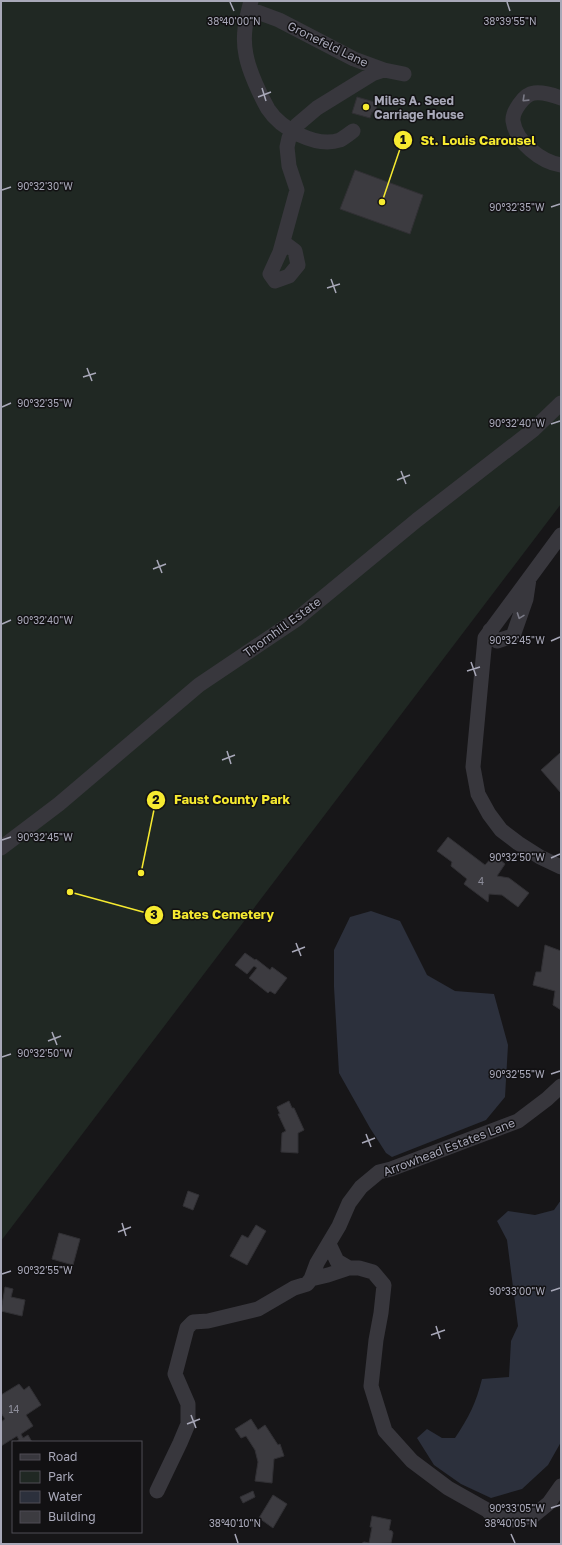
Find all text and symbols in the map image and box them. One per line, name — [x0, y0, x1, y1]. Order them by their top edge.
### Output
text: 38°40'00"N — [207, 15, 261, 27]
text: 38°39'55"N — [483, 15, 537, 27]
street label: Gronefeld Lane — [285, 18, 371, 70]
place label: Miles A. Seed Carriage House — [374, 93, 464, 122]
one-way arrow — [522, 94, 530, 102]
marker: Miles A. Seed Carriage House — [361, 102, 371, 112]
callout: St. Louis Carousel — [393, 128, 544, 153]
text: 1 — [400, 132, 406, 147]
text: St. Louis Carousel — [420, 132, 536, 148]
text: 90°32'30"W — [17, 180, 73, 192]
text: 90°32'35"W — [489, 201, 545, 213]
text: 90°32'35"W — [17, 397, 73, 409]
text: 90°32'40"W — [489, 417, 545, 429]
street label: Thornhill Estate — [240, 594, 324, 660]
one-way arrow — [517, 612, 525, 619]
text: 90°32'40"W — [17, 614, 73, 626]
text: 90°32'45"W — [489, 634, 545, 646]
callout: Faust County Park — [146, 787, 298, 812]
text: Faust County Park — [174, 791, 290, 807]
text: 2 — [152, 792, 160, 807]
text: 90°32'45"W — [17, 831, 73, 843]
text: 90°32'50"W — [489, 851, 545, 863]
house number: 4 — [478, 875, 484, 887]
callout: Bates Cemetery — [144, 902, 282, 927]
text: Bates Cemetery — [172, 906, 274, 922]
text: 3 — [150, 907, 158, 922]
text: 90°32'50"W — [17, 1047, 73, 1059]
text: 90°32'55"W — [489, 1068, 545, 1080]
street label: Arrowhead Estates Lane — [381, 1115, 517, 1179]
text: 90°32'55"W — [17, 1264, 73, 1276]
text: 90°33'00"W — [489, 1285, 545, 1297]
house number: 14 — [9, 1403, 19, 1415]
legend — [12, 1441, 142, 1533]
text: Road — [48, 1449, 77, 1464]
text: Park — [48, 1469, 74, 1484]
text: Water — [48, 1489, 82, 1504]
text: 90°33'05"W — [489, 1502, 545, 1514]
text: Building — [48, 1509, 96, 1524]
text: 38°40'10"N — [209, 1517, 261, 1529]
text: 38°40'05"N — [485, 1517, 537, 1529]

